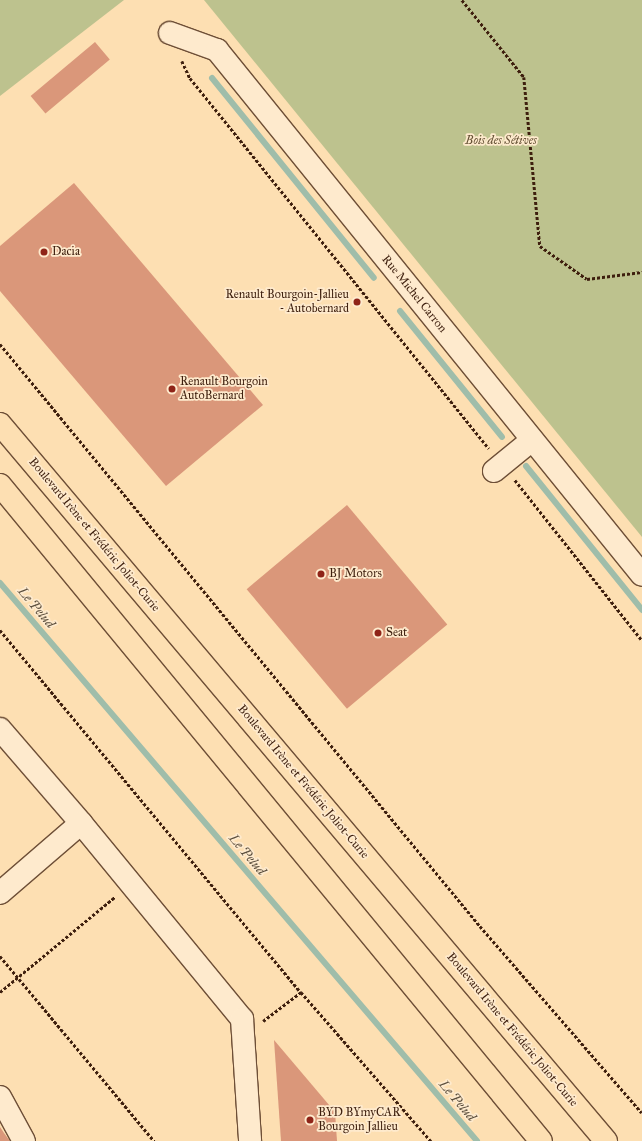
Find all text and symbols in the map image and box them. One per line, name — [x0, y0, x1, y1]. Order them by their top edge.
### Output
park label: Bois des Sétives — [465, 134, 537, 148]
place label: Dacia — [52, 245, 80, 259]
marker: Dacia — [39, 247, 49, 257]
street label: Rue Michel Carron — [378, 252, 450, 336]
place label: Renault Bourgoin-Jallieu - Autobernard — [225, 288, 349, 316]
marker: Renault Bourgoin-Jallieu - Autobernard — [352, 297, 362, 307]
place label: Renault Bourgoin AutoBernard — [180, 375, 268, 403]
marker: Renault Bourgoin AutoBernard — [167, 384, 177, 394]
street label: Boulevard Irène et Frédéric Joliot-Curie — [25, 455, 163, 615]
place label: BJ Motors — [329, 567, 382, 581]
marker: BJ Motors — [316, 569, 326, 579]
water label: Le Pelud — [14, 584, 58, 632]
place label: Seat — [386, 626, 407, 640]
marker: Seat — [373, 628, 383, 638]
street label: Boulevard Irène et Frédéric Joliot-Curie — [234, 702, 372, 862]
water label: Le Pelud — [225, 831, 269, 879]
street label: Boulevard Irène et Frédéric Joliot-Curie — [443, 950, 581, 1110]
water label: Le Pelud — [435, 1077, 479, 1125]
place label: BYD BYmyCAR Bourgoin Jallieu — [318, 1106, 401, 1134]
marker: BYD BYmyCAR Bourgoin Jallieu — [305, 1115, 315, 1125]

